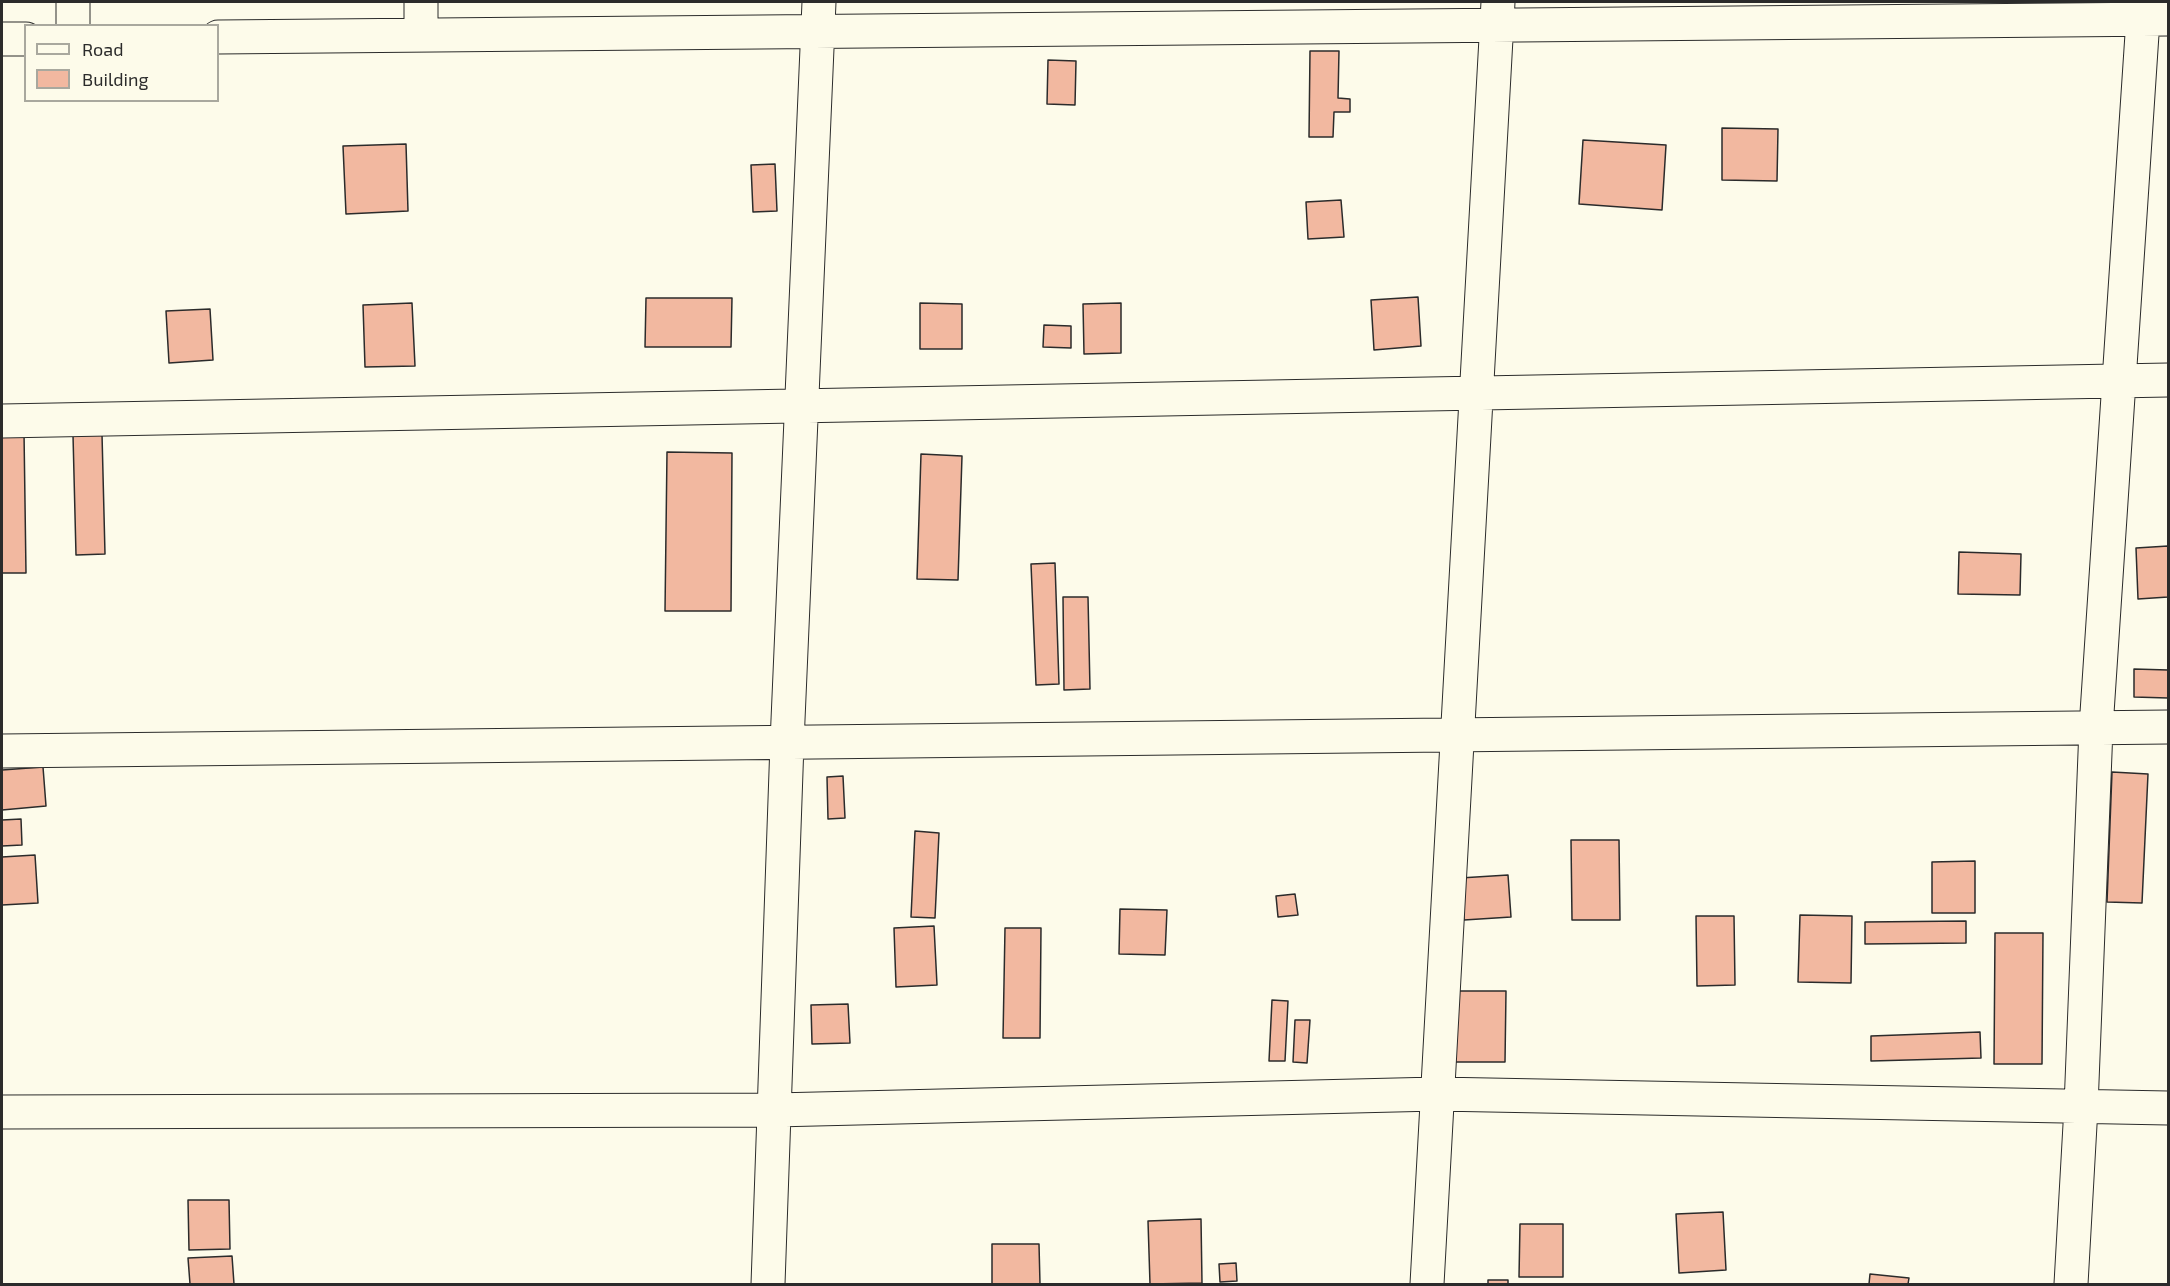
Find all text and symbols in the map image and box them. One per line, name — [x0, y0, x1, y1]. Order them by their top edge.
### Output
legend — [24, 24, 219, 102]
text: Road — [82, 38, 123, 60]
text: Building — [82, 68, 149, 90]

